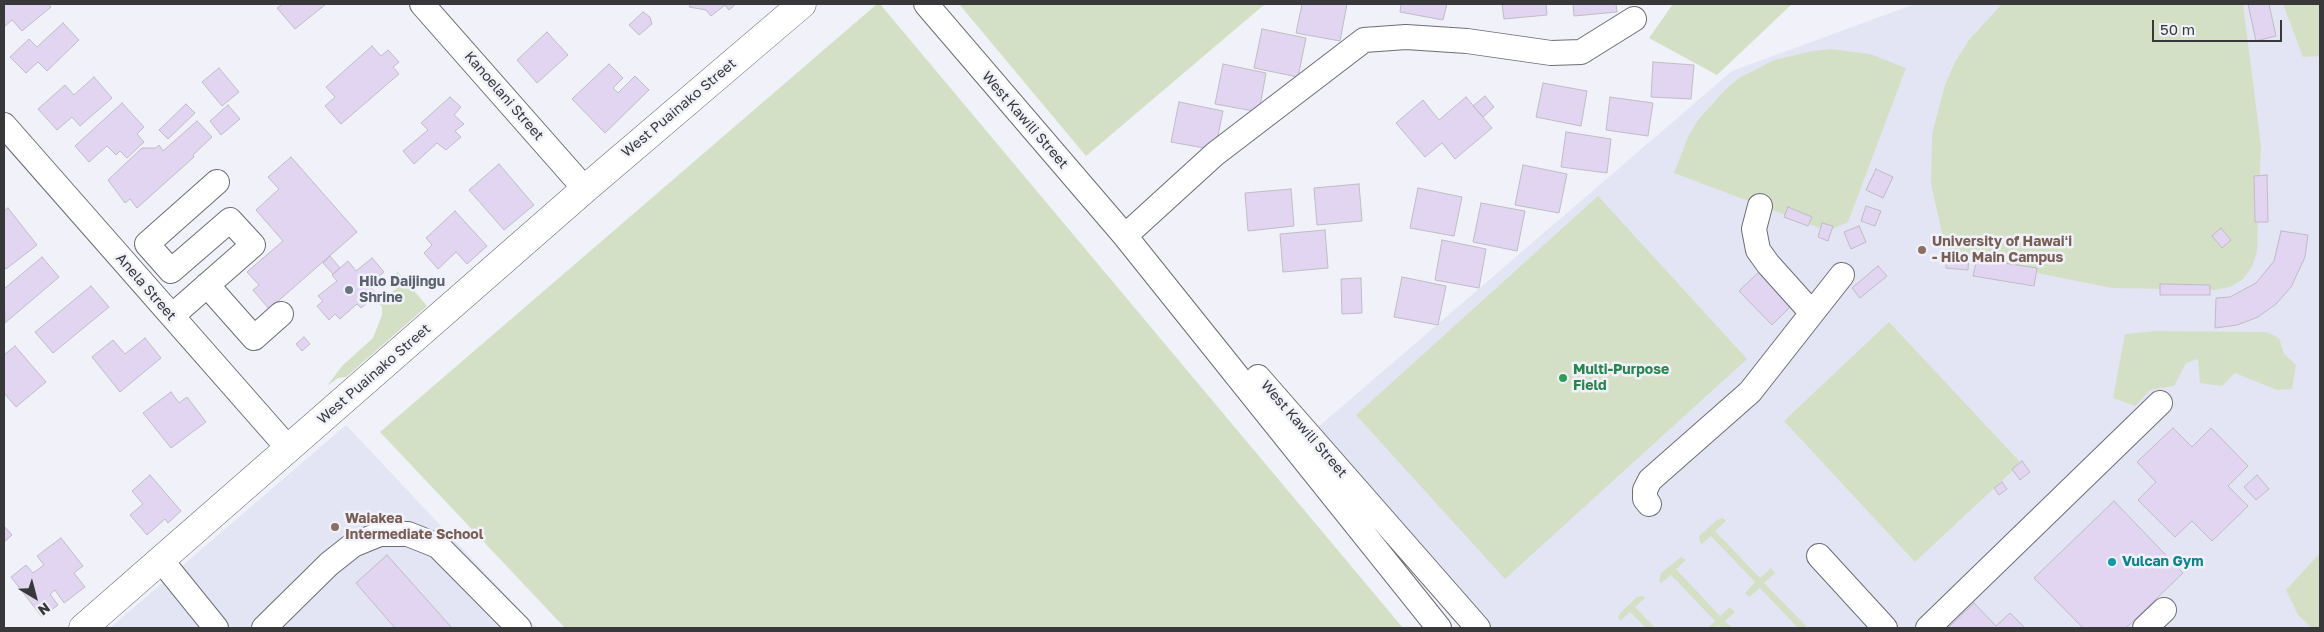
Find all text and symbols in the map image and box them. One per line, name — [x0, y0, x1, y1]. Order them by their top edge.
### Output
scale bar — [2154, 10, 2284, 42]
text: 50 m — [2160, 20, 2195, 38]
street label: Kanoelani Street — [461, 48, 547, 144]
street label: West Puainako Street — [618, 55, 740, 161]
street label: West Kawili Street — [978, 68, 1072, 172]
place label: University of Hawaiʻi - Hilo Main Campus — [1932, 234, 2072, 266]
marker: University of Hawaiʻi - Hilo Main Campus — [1916, 244, 1928, 256]
street label: Anela Street — [112, 250, 180, 324]
place label: Hilo Daijingu Shrine — [359, 274, 445, 306]
marker: Hilo Daijingu Shrine — [343, 284, 355, 296]
street label: West Puainako Street — [314, 320, 434, 428]
place label: Multi-Purpose Field — [1573, 362, 1669, 394]
marker: Multi-Purpose Field — [1557, 372, 1569, 384]
street label: West Kawili Street — [1257, 377, 1351, 481]
place label: Waiakea Intermediate School — [345, 511, 483, 544]
marker: Waiakea Intermediate School — [329, 521, 341, 533]
place label: Vulcan Gym — [2122, 554, 2203, 570]
marker: Vulcan Gym — [2106, 556, 2118, 568]
north arrow — [10, 572, 60, 622]
text: N — [35, 599, 54, 619]

